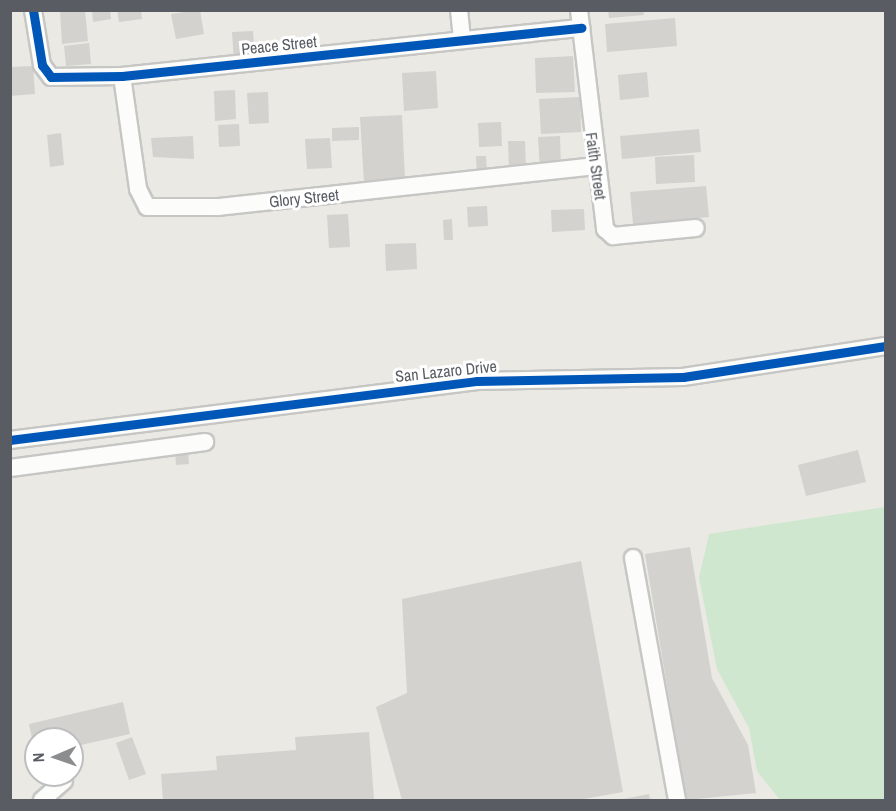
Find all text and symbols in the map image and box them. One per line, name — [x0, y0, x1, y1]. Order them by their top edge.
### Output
street label: Peace Street — [240, 31, 318, 59]
street label: Faith Street — [582, 131, 610, 201]
street label: Glory Street — [268, 185, 340, 211]
street label: San Lazaro Drive — [394, 356, 498, 386]
north arrow — [24, 727, 84, 787]
text: N — [27, 752, 49, 763]

